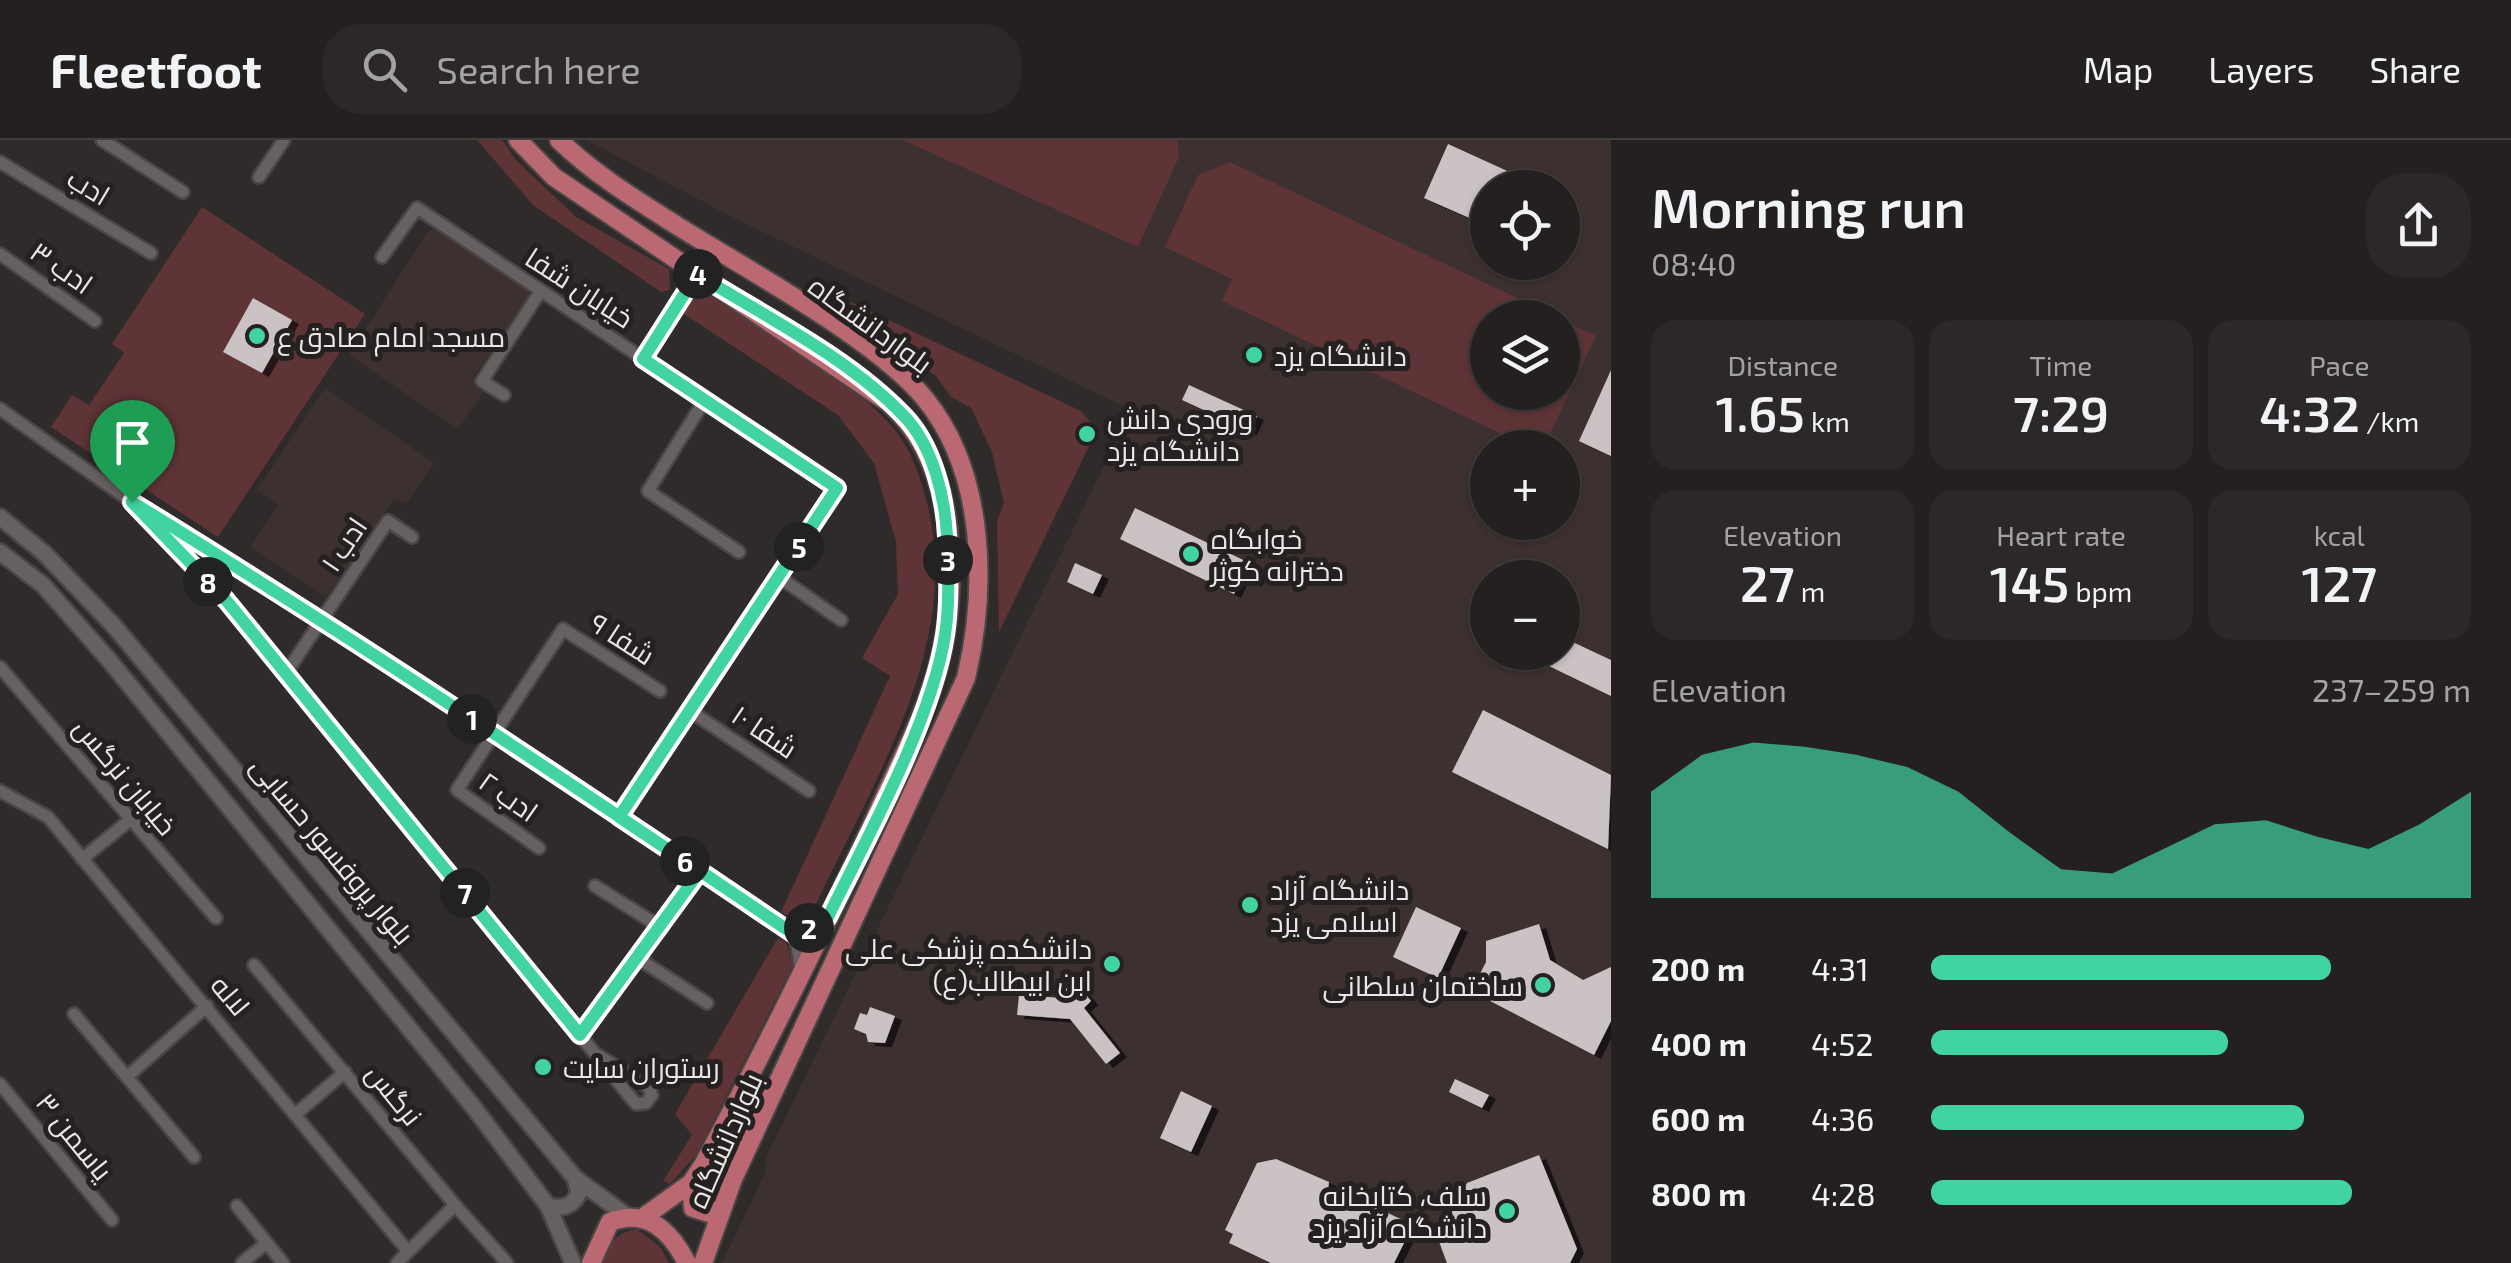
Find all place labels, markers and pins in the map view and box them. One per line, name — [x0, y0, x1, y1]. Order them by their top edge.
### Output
pin: 4 — [673, 249, 723, 299]
place label: مسجد امام صادق ع — [277, 319, 505, 357]
marker: مسجد امام صادق ع — [246, 325, 268, 347]
place label: دانشگاه یزد — [1274, 338, 1407, 372]
marker: دانشگاه یزد — [1243, 344, 1265, 366]
pin — [90, 400, 175, 503]
place label: ورودی دانش دانشگاه یزد — [1107, 401, 1253, 467]
marker: ورودی دانش دانشگاه یزد — [1076, 423, 1098, 445]
place label: خوابگاه دخترانه کوثر — [1209, 521, 1344, 587]
pin: 5 — [774, 522, 824, 572]
pin: 3 — [923, 535, 973, 585]
marker: خوابگاه دخترانه کوثر — [1180, 543, 1202, 565]
pin: 8 — [183, 557, 233, 607]
pin: 1 — [447, 694, 497, 744]
pin: 6 — [660, 836, 710, 886]
pin: 7 — [440, 868, 490, 918]
place label: دانشگاه آزاد اسلامی یزد — [1270, 872, 1409, 939]
marker: دانشگاه آزاد اسلامی یزد — [1239, 894, 1261, 916]
pin: 2 — [784, 903, 834, 953]
place label: دانشکده پزشکی علی ابن ابیطالب(ع) — [845, 931, 1092, 1000]
marker: دانشکده پزشکی علی ابن ابیطالب(ع) — [1101, 953, 1123, 975]
place label: ساختمان سلطانی — [1323, 968, 1523, 1003]
marker: ساختمان سلطانی — [1532, 974, 1554, 996]
place label: رستوران سایت — [563, 1050, 720, 1085]
marker: رستوران سایت — [532, 1056, 554, 1078]
place label: سلف، کتابخانه دانشگاه آزاد یزد — [1312, 1178, 1487, 1244]
marker: سلف، کتابخانه دانشگاه آزاد یزد — [1496, 1200, 1518, 1222]

